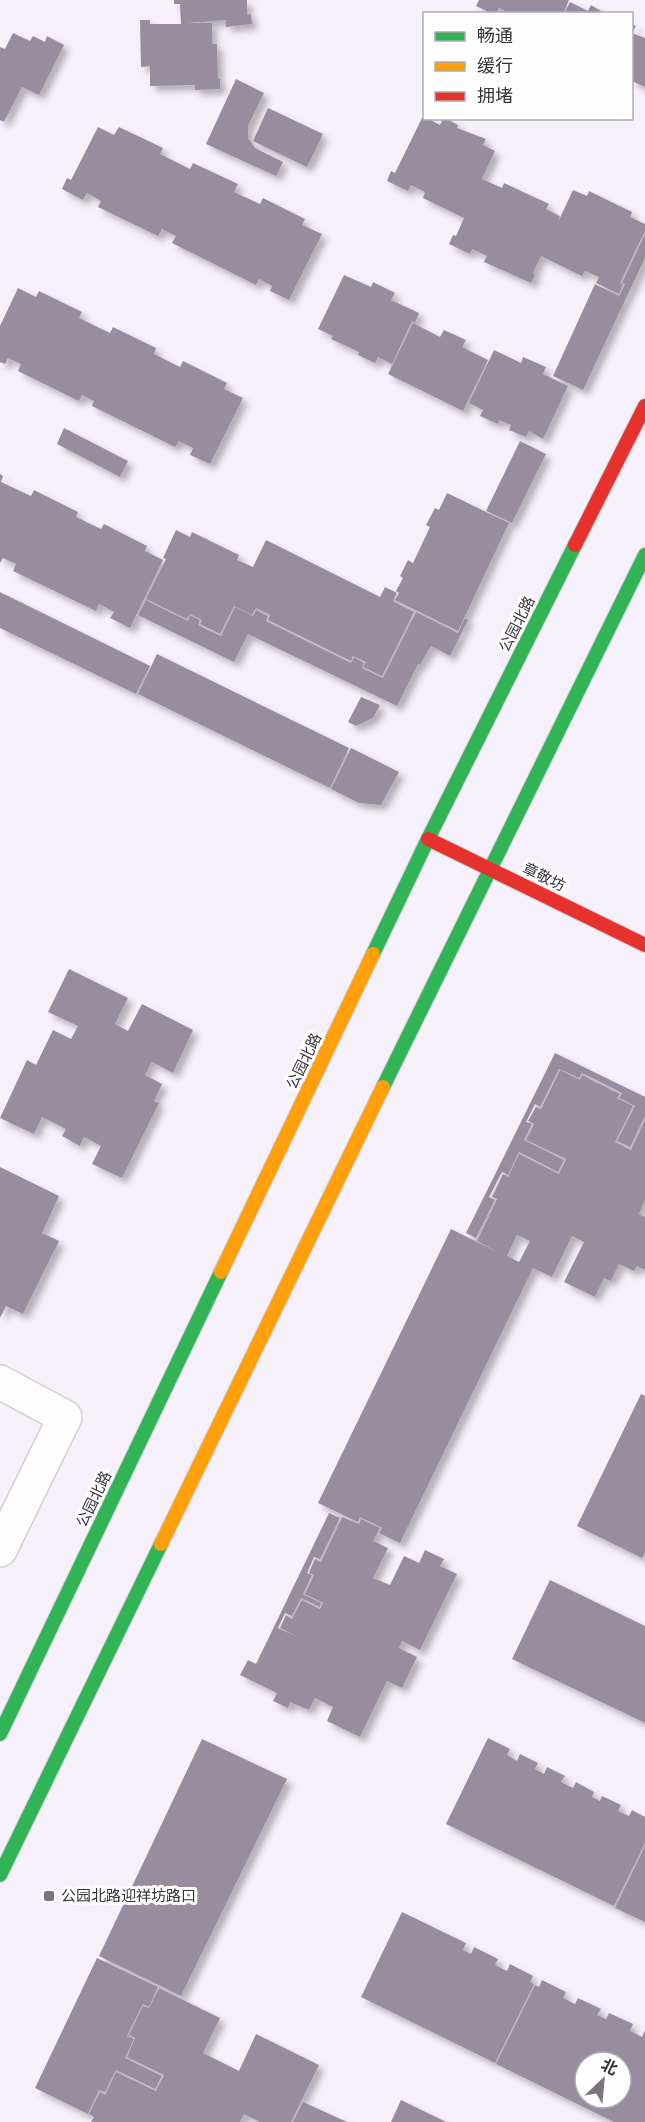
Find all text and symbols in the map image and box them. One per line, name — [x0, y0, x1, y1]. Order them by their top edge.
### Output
legend — [423, 12, 633, 120]
text: 畅通 — [477, 24, 513, 49]
text: 缓行 — [477, 54, 513, 79]
text: 拥堵 — [477, 84, 513, 109]
street label: 公园北路 — [494, 593, 540, 656]
street label: 章敬坊 — [519, 858, 569, 897]
street label: 公园北路 — [282, 1030, 327, 1093]
street label: 公园北路 — [72, 1468, 117, 1531]
place label: 公园北路迎祥坊路口 — [61, 1886, 196, 1907]
marker: 公园北路迎祥坊路口 — [42, 1889, 56, 1903]
north arrow — [573, 2050, 633, 2110]
text: 北 — [597, 2054, 621, 2081]

